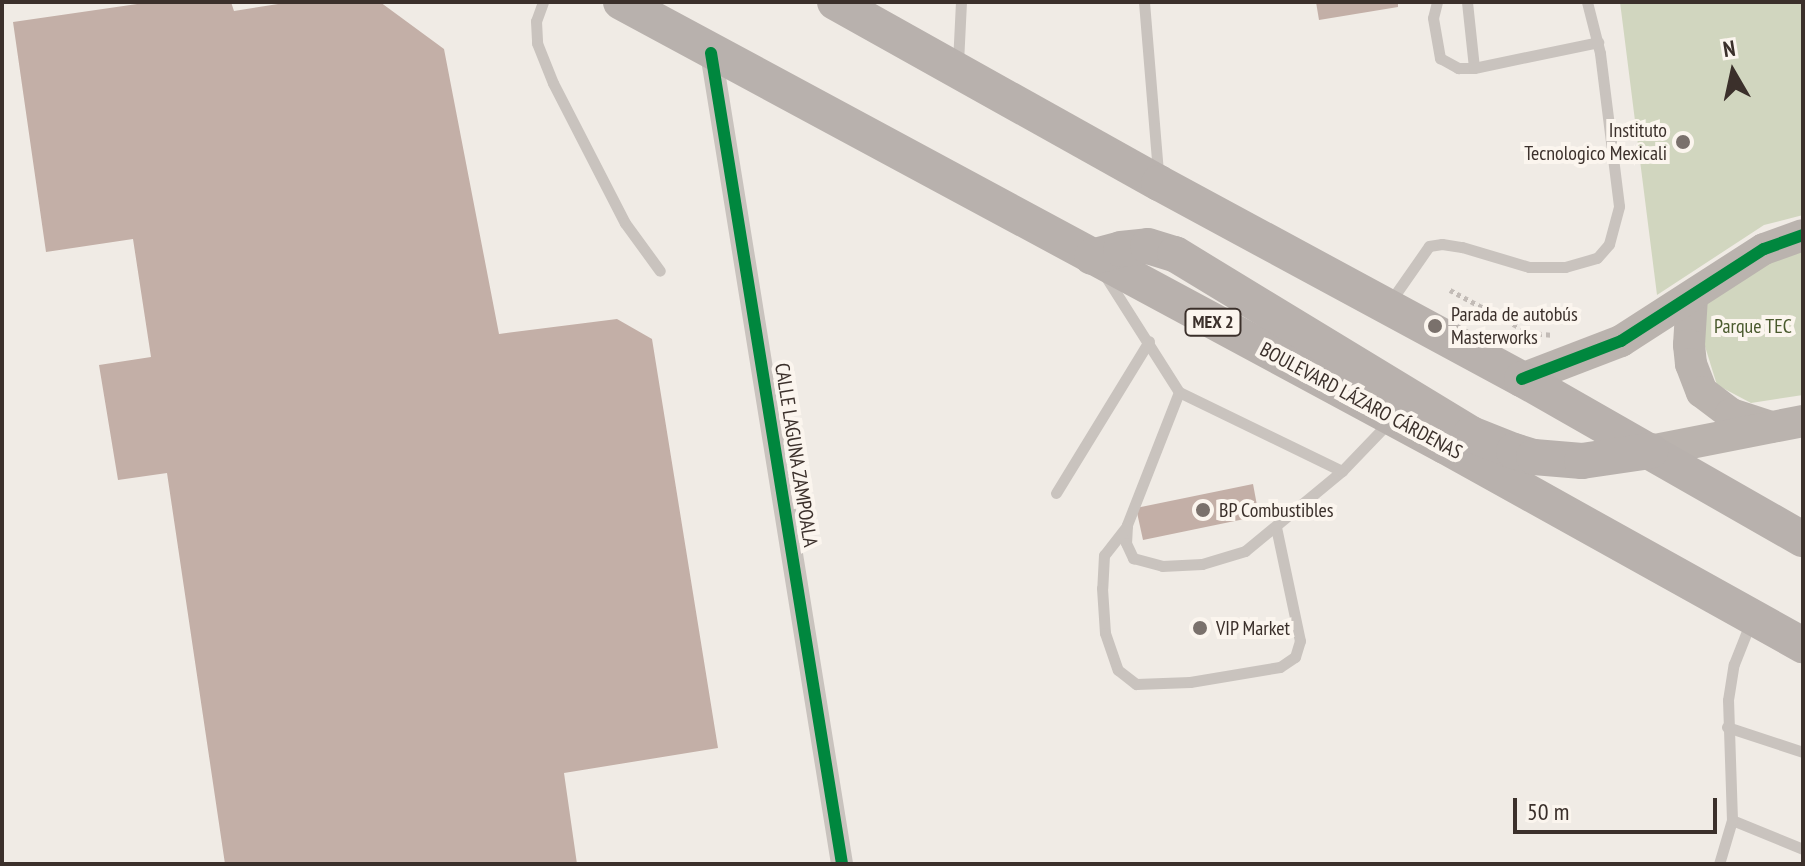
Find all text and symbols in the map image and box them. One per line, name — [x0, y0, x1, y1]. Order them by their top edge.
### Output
north arrow — [1693, 32, 1773, 112]
text: N — [1721, 34, 1737, 63]
place label: Instituto Tecnologico Mexicali — [1524, 118, 1667, 165]
marker: Instituto Tecnologico Mexicali — [1674, 133, 1692, 151]
place label: Parada de autobús Masterworks — [1451, 302, 1578, 349]
road number: MEX 2 — [1183, 308, 1243, 336]
park label: Parque TEC — [1714, 314, 1792, 338]
marker: Parada de autobús Masterworks — [1426, 317, 1444, 335]
street label: BOULEVARD LÁZARO CÁRDENAS — [1256, 337, 1466, 465]
street label: CALLE LAGUNA ZAMPOALA — [770, 361, 822, 549]
place label: BP Combustibles — [1219, 498, 1334, 522]
marker: BP Combustibles — [1194, 501, 1212, 519]
place label: VIP Market — [1216, 616, 1291, 640]
marker: VIP Market — [1191, 619, 1209, 637]
scale bar — [1517, 782, 1721, 832]
text: 50 m — [1527, 796, 1569, 827]

